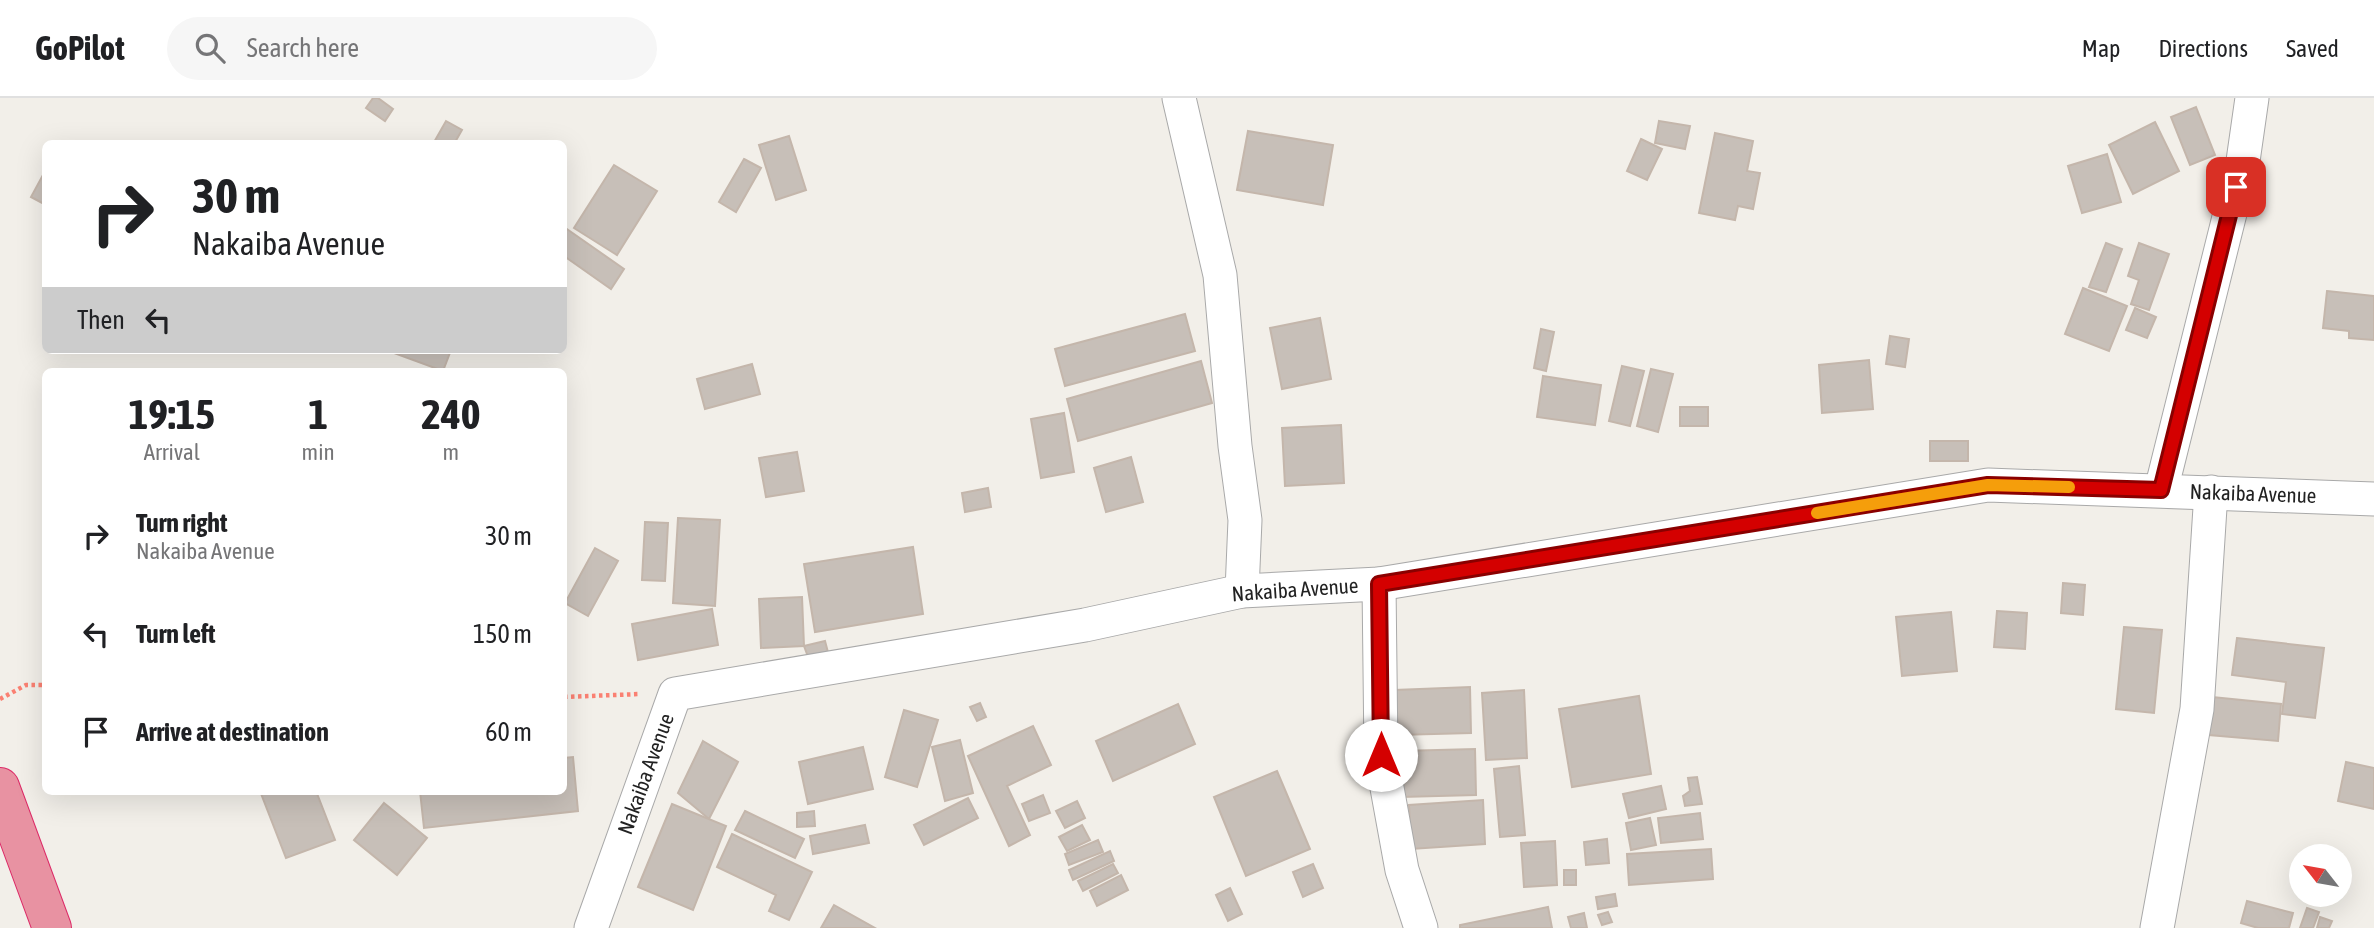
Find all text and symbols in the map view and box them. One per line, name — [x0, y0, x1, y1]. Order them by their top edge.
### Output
search box — [167, 17, 657, 80]
text: GoPilot — [35, 29, 125, 67]
icon: search — [191, 29, 229, 67]
text: Search here — [247, 33, 359, 63]
text: Map — [2082, 35, 2120, 62]
text: Directions — [2158, 35, 2248, 62]
text: Saved — [2286, 35, 2339, 62]
pin — [2206, 157, 2266, 217]
text: 30 m — [192, 167, 280, 223]
icon: right — [77, 168, 168, 259]
icon: arrive — [2217, 168, 2255, 206]
text: Nakaiba Avenue — [192, 225, 385, 262]
icon: left — [139, 301, 177, 339]
text: Then — [77, 305, 125, 335]
text: 19:15 — [129, 390, 215, 438]
text: 1 — [308, 390, 328, 438]
text: 240 — [421, 390, 480, 438]
text: Arrival — [144, 439, 200, 465]
text: min — [302, 439, 335, 465]
text: m — [443, 439, 459, 465]
street label: Nakaiba Avenue — [2189, 479, 2317, 507]
text: Turn right — [136, 508, 227, 538]
icon: right — [77, 517, 115, 555]
text: 30 m — [485, 521, 532, 551]
text: Nakaiba Avenue — [136, 538, 275, 564]
street label: Nakaiba Avenue — [1231, 573, 1359, 605]
icon: left — [77, 615, 115, 653]
text: Turn left — [136, 619, 216, 649]
text: 150 m — [473, 619, 532, 649]
street label: Nakaiba Avenue — [612, 710, 678, 837]
icon: arrive — [77, 713, 115, 751]
text: Arrive at destination — [136, 717, 329, 747]
text: 60 m — [485, 717, 532, 747]
position arrow — [1344, 718, 1418, 792]
north arrow — [2289, 844, 2352, 906]
map controls — [2289, 844, 2352, 907]

